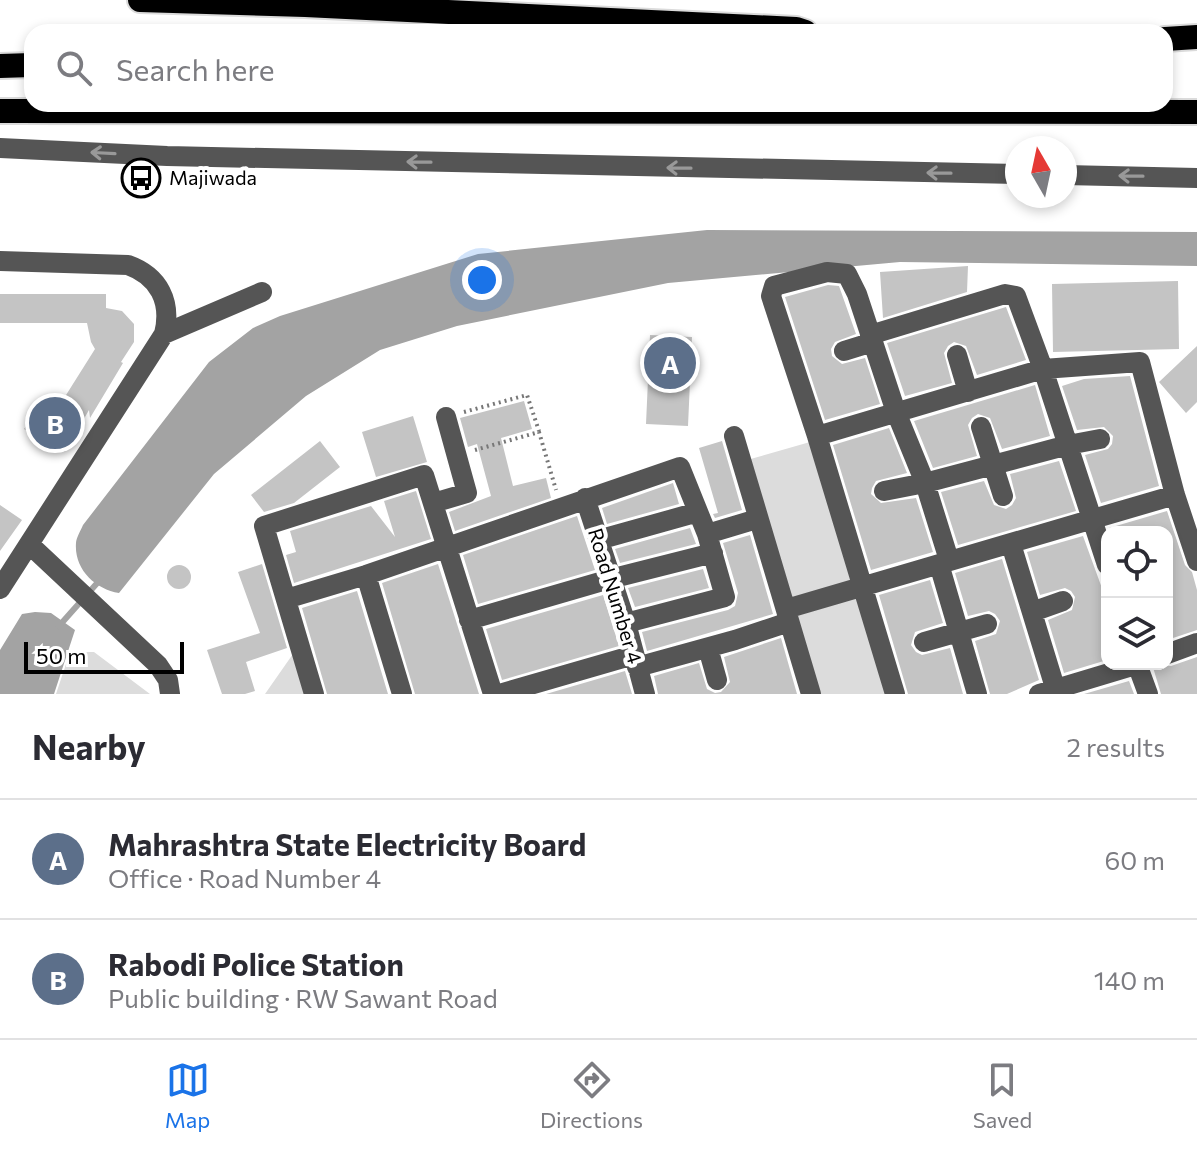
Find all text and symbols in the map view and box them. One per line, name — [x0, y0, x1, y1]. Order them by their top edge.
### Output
search box — [24, 24, 1173, 112]
icon: search — [52, 46, 96, 90]
text: Search here — [116, 50, 275, 87]
north arrow — [1005, 136, 1077, 208]
one-way arrow — [90, 145, 117, 160]
one-way arrow — [406, 155, 433, 170]
bus stop icon: Majiwada — [120, 157, 162, 199]
one-way arrow — [666, 161, 693, 176]
place label: Majiwada — [169, 165, 257, 189]
one-way arrow — [926, 165, 953, 181]
one-way arrow — [1118, 169, 1145, 184]
your location — [462, 260, 502, 300]
pin: A — [644, 333, 696, 393]
pin: B — [29, 393, 81, 453]
street label: Road Number 4 — [584, 525, 648, 666]
map controls — [1101, 526, 1173, 670]
button: locate — [1101, 526, 1173, 598]
button: layers — [1101, 598, 1173, 670]
scale bar — [24, 638, 184, 674]
text: 50 m — [36, 642, 86, 669]
text: Nearby — [32, 725, 146, 767]
text: 2 results — [1067, 731, 1165, 762]
text: Mahrashtra State Electricity Board — [108, 825, 586, 862]
text: A — [49, 844, 67, 875]
text: 60 m — [1105, 844, 1165, 875]
text: Office · Road Number 4 — [108, 862, 381, 893]
text: Rabodi Police Station — [108, 945, 404, 982]
text: B — [49, 964, 67, 995]
text: 140 m — [1094, 964, 1165, 995]
text: Public building · RW Sawant Road — [108, 982, 498, 1013]
tab: Map — [165, 1058, 210, 1133]
tab: Directions — [540, 1058, 643, 1133]
tab: Saved — [973, 1058, 1032, 1133]

